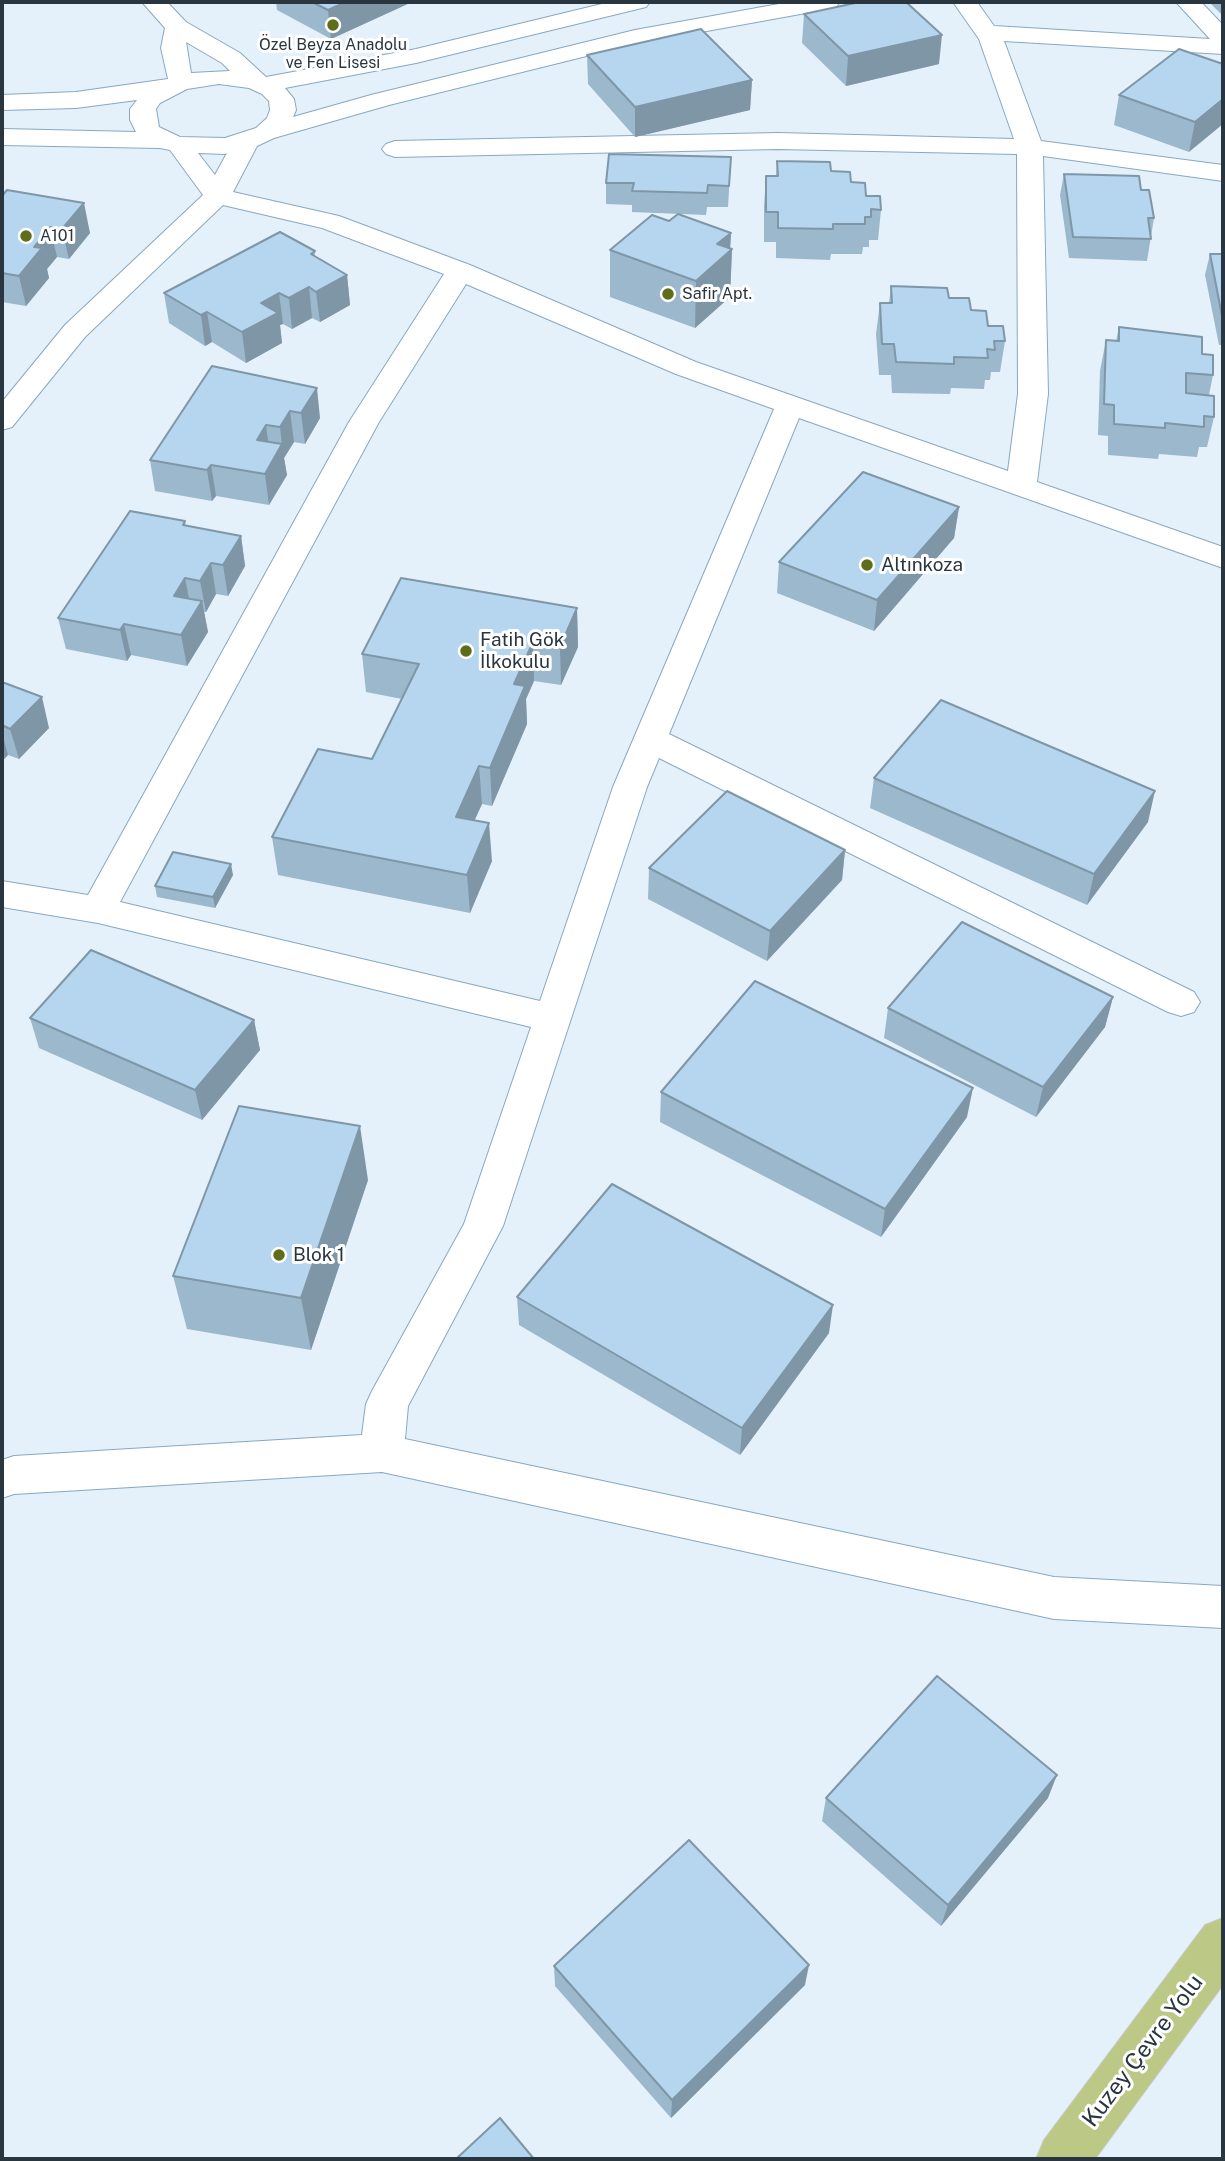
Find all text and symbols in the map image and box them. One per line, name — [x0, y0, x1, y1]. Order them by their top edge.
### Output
marker: Özel Beyza Anadolu ve Fen Lisesi — [325, 17, 341, 33]
place label: Özel Beyza Anadolu ve Fen Lisesi — [259, 35, 407, 73]
place label: A101 — [40, 226, 74, 246]
marker: A101 — [18, 228, 34, 244]
place label: Safir Apt. — [682, 284, 752, 304]
marker: Safir Apt. — [660, 286, 676, 302]
place label: Altınkoza — [881, 554, 963, 576]
marker: Altınkoza — [859, 557, 875, 573]
place label: Fatih Gök İlkokulu — [480, 629, 564, 673]
marker: Fatih Gök İlkokulu — [458, 643, 474, 659]
place label: Blok 1 — [293, 1244, 345, 1266]
marker: Blok 1 — [271, 1247, 287, 1263]
street label: Kuzey Çevre Yolu — [1077, 1970, 1209, 2132]

